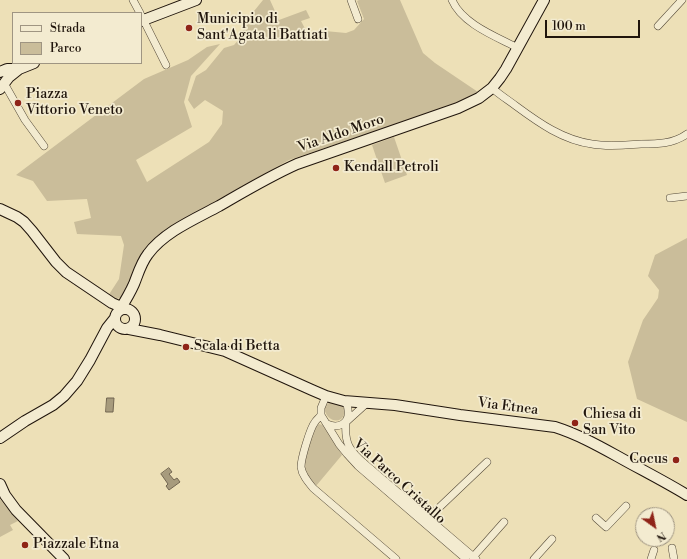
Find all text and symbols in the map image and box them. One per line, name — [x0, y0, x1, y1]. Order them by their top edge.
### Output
legend — [12, 12, 142, 64]
place label: Municipio di Sant'Agata li Battiati — [197, 12, 328, 44]
scale bar — [547, 12, 642, 38]
text: 100 m — [552, 19, 586, 34]
text: Strada — [50, 21, 85, 36]
marker: Municipio di Sant'Agata li Battiati — [184, 23, 194, 33]
text: Parco — [50, 41, 82, 56]
place label: Piazza Vittorio Veneto — [26, 87, 123, 120]
marker: Piazza Vittorio Veneto — [13, 98, 23, 108]
street label: Via Aldo Moro — [296, 111, 386, 157]
place label: Kendall Petroli — [344, 160, 439, 176]
marker: Kendall Petroli — [331, 163, 341, 173]
place label: Scala di Betta — [194, 339, 280, 355]
marker: Scala di Betta — [181, 342, 191, 352]
street label: Via Etnea — [477, 395, 539, 419]
place label: Chiesa di San Vito — [583, 407, 641, 440]
marker: Chiesa di San Vito — [570, 418, 580, 428]
street label: Via Parco Cristallo — [349, 436, 449, 528]
place label: Cocus — [629, 452, 668, 468]
marker: Cocus — [671, 455, 681, 465]
north arrow — [635, 507, 675, 547]
text: N — [654, 528, 668, 544]
place label: Piazzale Etna — [33, 537, 119, 553]
marker: Piazzale Etna — [20, 540, 30, 550]

